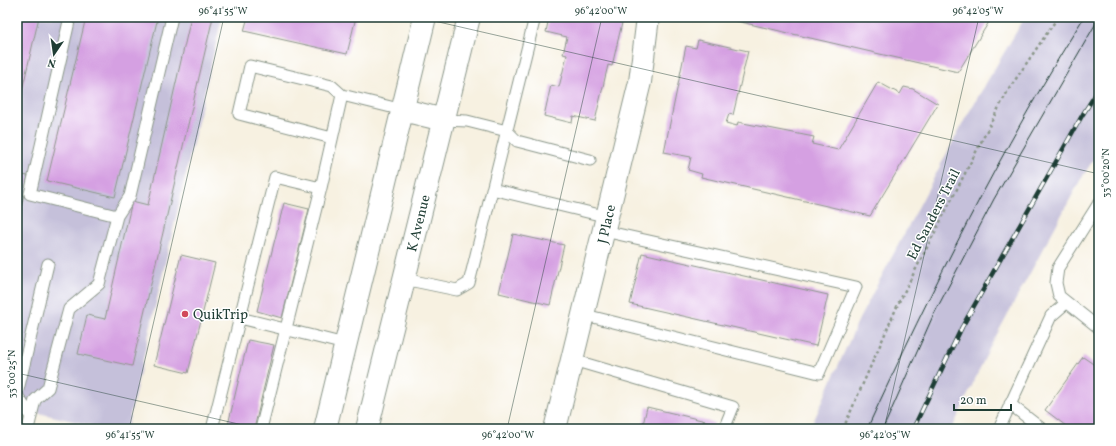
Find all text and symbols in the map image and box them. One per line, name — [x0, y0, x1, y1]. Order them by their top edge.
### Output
text: 96°41'55"W — [199, 4, 248, 18]
text: 96°42'00"W — [575, 4, 627, 18]
text: 96°42'05"W — [952, 4, 1004, 18]
north arrow — [34, 34, 74, 74]
text: N — [47, 54, 58, 70]
text: 33°00'20"N — [1099, 148, 1113, 198]
street label: Ed Sanders Trail — [903, 166, 965, 263]
street label: K Avenue — [403, 193, 436, 254]
street label: J Place — [594, 203, 621, 246]
place label: QuikTrip — [193, 306, 248, 325]
marker: QuikTrip — [180, 309, 190, 319]
text: 33°00'25"N — [5, 349, 19, 398]
scale bar — [954, 386, 1011, 412]
text: 20 m — [960, 393, 987, 409]
text: 96°41'55"W — [106, 428, 155, 442]
text: 96°42'00"W — [482, 428, 534, 442]
text: 96°42'05"W — [859, 428, 911, 442]

